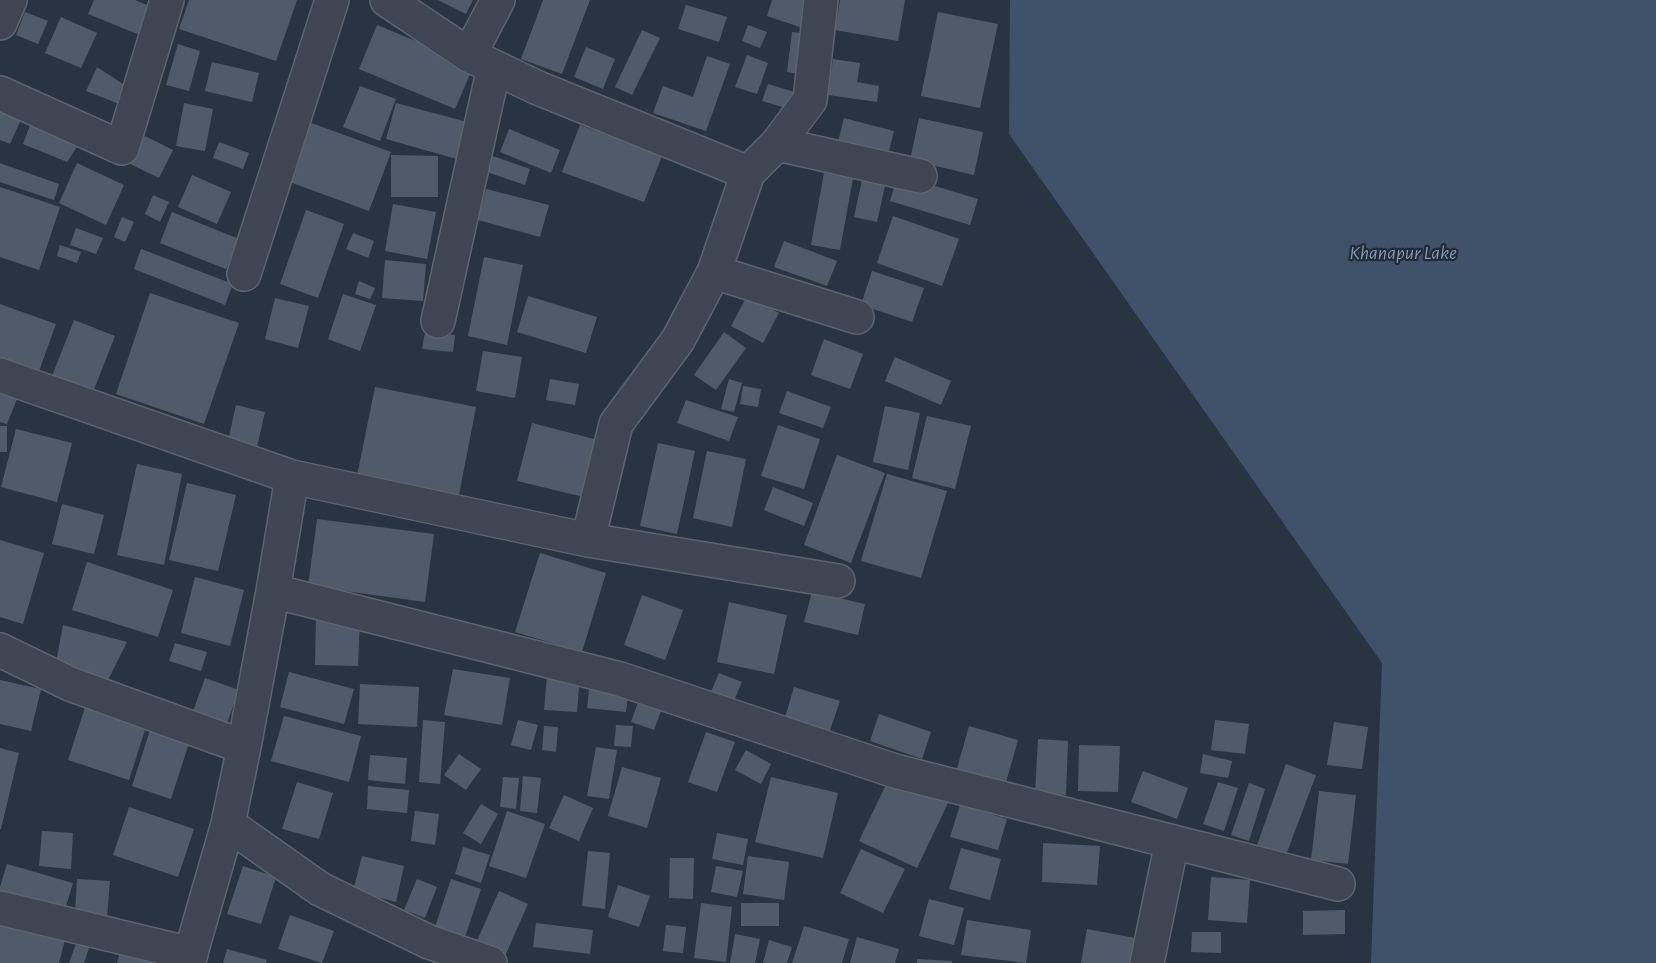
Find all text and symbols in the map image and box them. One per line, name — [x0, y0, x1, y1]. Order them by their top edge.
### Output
water label: Khanapur Lake — [1349, 241, 1457, 265]

